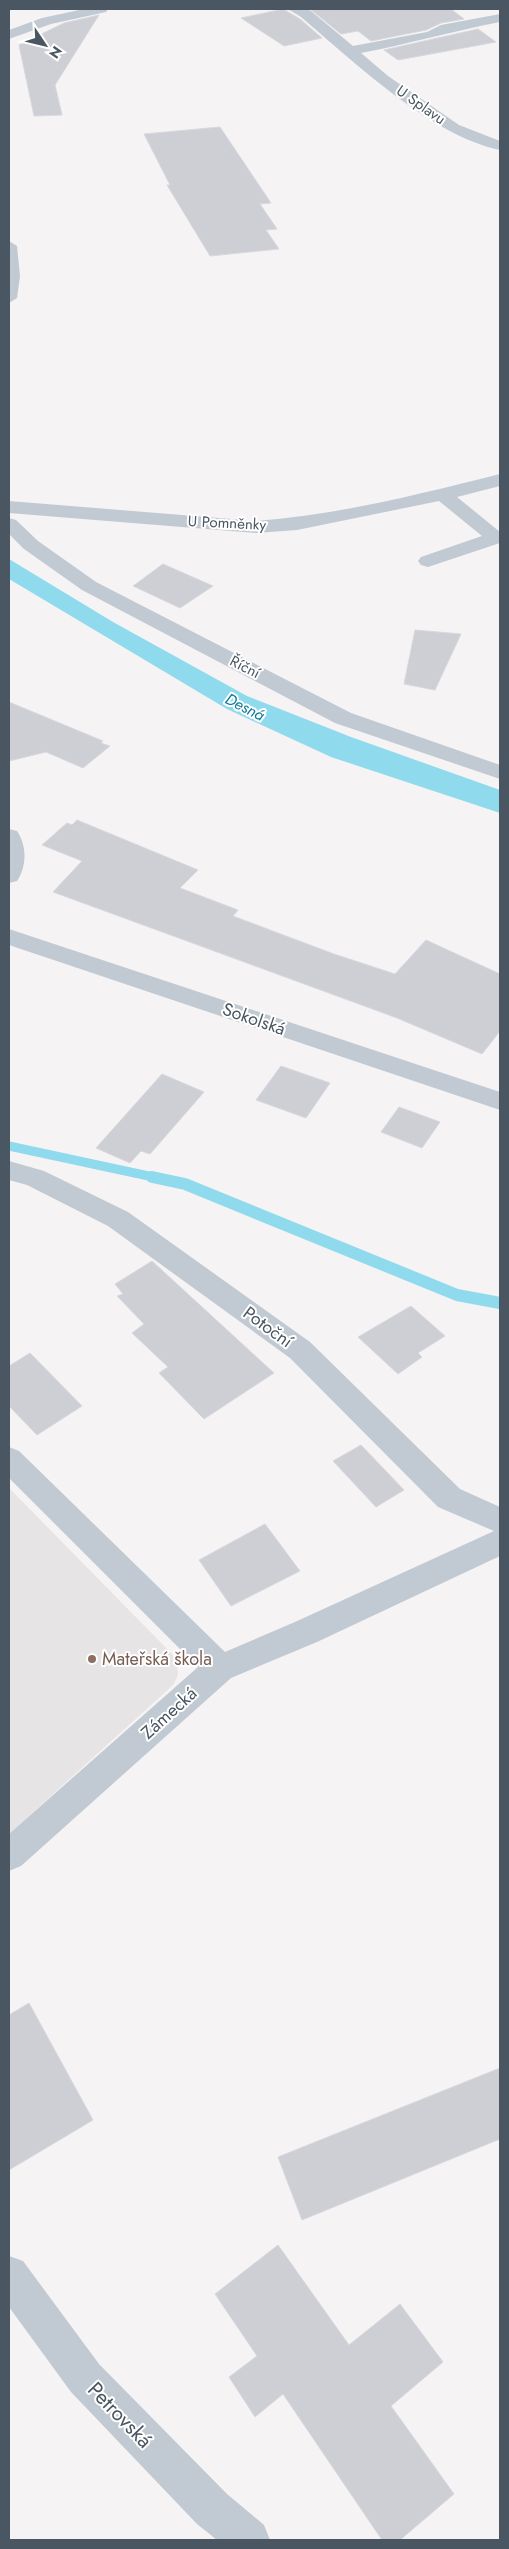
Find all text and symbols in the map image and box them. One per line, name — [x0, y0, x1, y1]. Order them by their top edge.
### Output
north arrow — [20, 20, 70, 70]
text: N — [44, 42, 67, 63]
street label: U Splavu — [392, 80, 450, 130]
street label: U Pomněnky — [187, 510, 267, 536]
street label: Říční — [226, 650, 265, 684]
water label: Desná — [221, 687, 269, 727]
street label: Sokolská — [219, 996, 289, 1042]
street label: Potoční — [238, 1300, 299, 1355]
place label: Mateřská škola — [102, 1646, 212, 1672]
marker: Mateřská škola — [86, 1653, 98, 1665]
street label: Zámecká — [135, 1681, 203, 1745]
street label: Petrovská — [81, 2375, 159, 2455]

